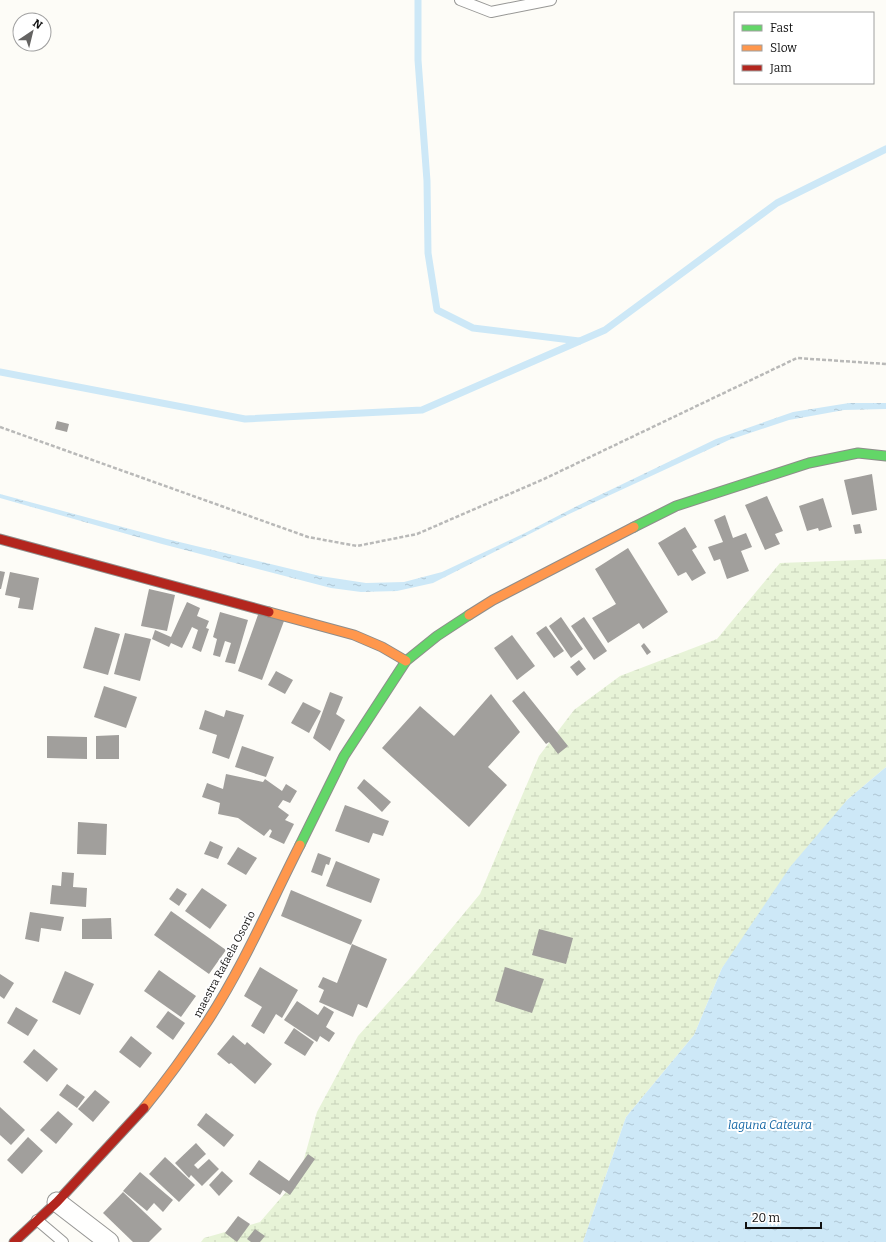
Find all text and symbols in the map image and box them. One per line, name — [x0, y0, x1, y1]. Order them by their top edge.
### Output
north arrow — [12, 12, 52, 52]
legend — [734, 12, 874, 84]
text: N — [30, 16, 45, 32]
text: Fast — [770, 21, 794, 35]
text: Slow — [770, 41, 797, 55]
text: Jam — [769, 61, 792, 75]
street label: maestra Rafaela Osorio — [191, 909, 258, 1020]
water label: laguna Cateura — [728, 1118, 812, 1132]
scale bar — [746, 1204, 821, 1230]
text: 20 m — [752, 1211, 781, 1225]

